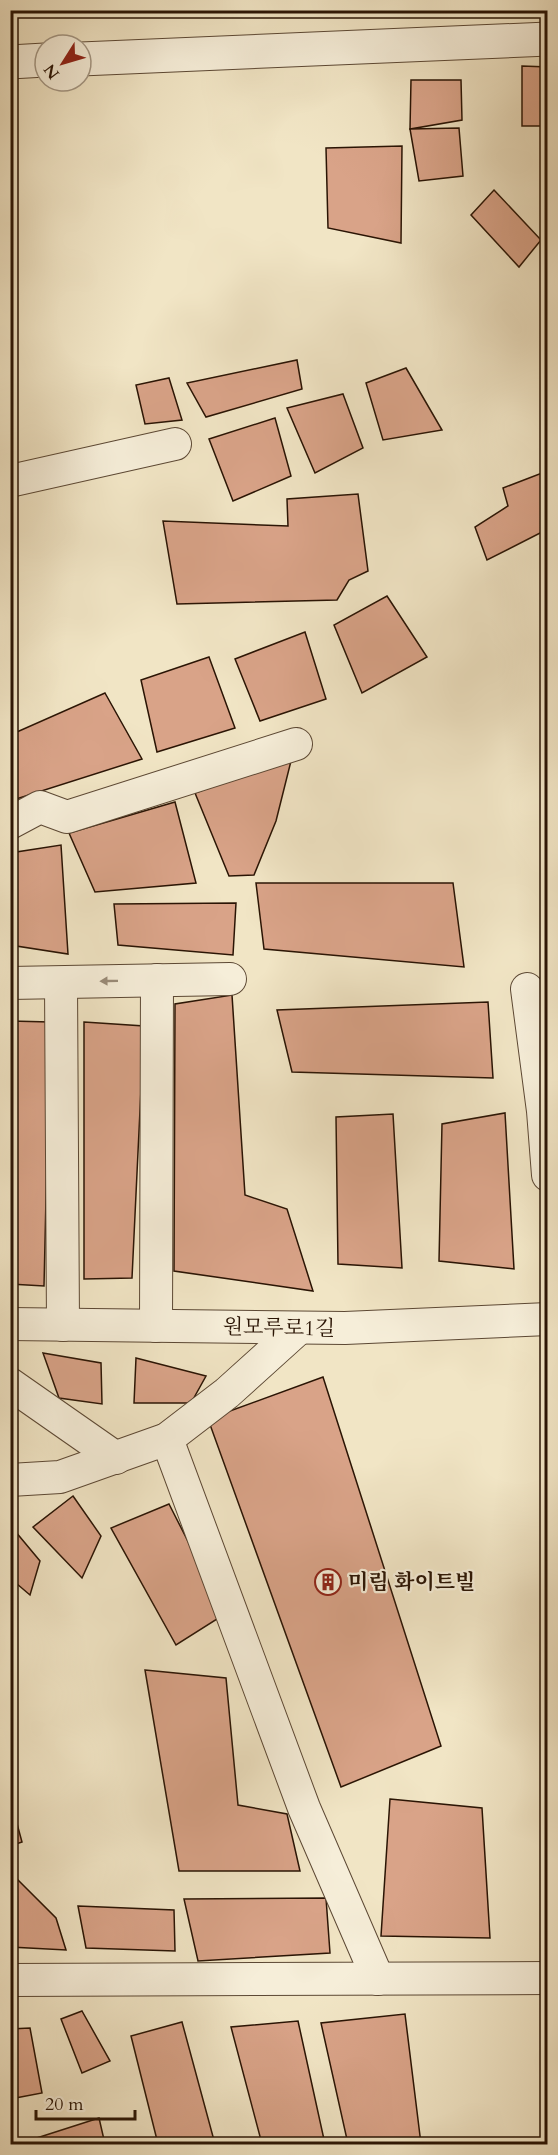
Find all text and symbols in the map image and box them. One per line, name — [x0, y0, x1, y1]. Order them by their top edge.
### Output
north arrow — [33, 33, 93, 93]
text: N — [39, 59, 65, 84]
one-way arrow — [99, 977, 118, 986]
street label: 원모루로1길 — [223, 1313, 335, 1343]
building icon: 미림 화이트빌 — [313, 1567, 343, 1597]
place label: 미림 화이트빌 — [348, 1568, 475, 1597]
scale bar — [36, 2083, 135, 2121]
text: 20 m — [45, 2092, 84, 2117]

